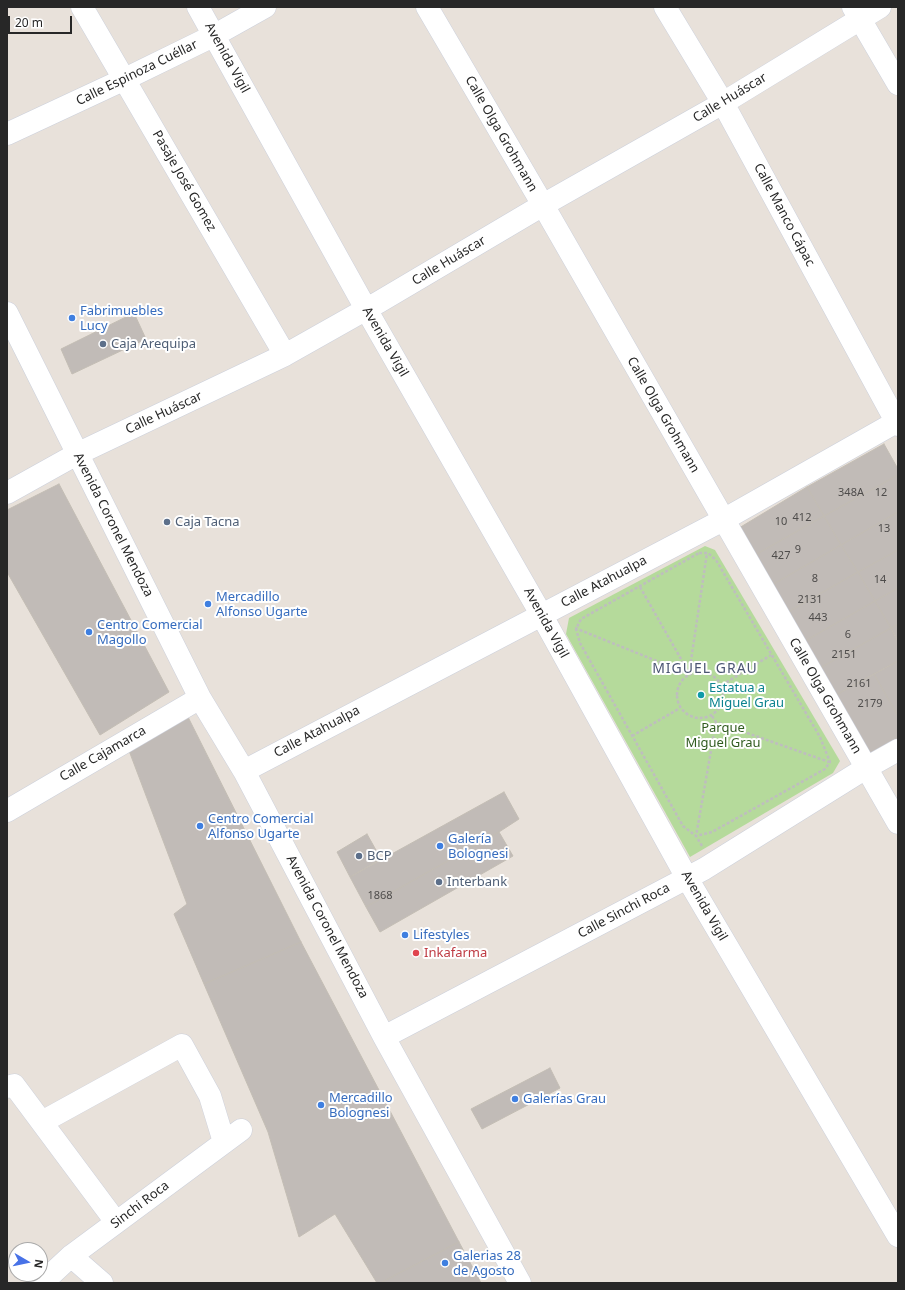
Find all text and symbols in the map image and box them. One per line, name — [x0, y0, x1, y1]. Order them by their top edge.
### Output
scale bar — [10, 8, 74, 34]
text: 20 m — [15, 14, 43, 31]
street label: Avenida Vigil — [201, 20, 253, 96]
street label: Calle Espinoza Cuéllar — [74, 37, 200, 109]
street label: Calle Huáscar — [690, 70, 770, 126]
street label: Calle Olga Grohmann — [461, 73, 541, 195]
street label: Pasaje José Gomez — [149, 128, 219, 234]
street label: Calle Manco Cápac — [750, 161, 818, 269]
street label: Calle Huáscar — [409, 233, 489, 289]
place label: Fabrimuebles Lucy — [80, 303, 163, 334]
street label: Avenida Vigil — [359, 304, 411, 380]
marker: Fabrimuebles Lucy — [67, 313, 77, 323]
place label: Caja Arequipa — [111, 336, 196, 352]
marker: Caja Arequipa — [98, 339, 108, 349]
street label: Calle Olga Grohmann — [623, 354, 703, 476]
street label: Calle Huáscar — [123, 388, 205, 438]
street label: Avenida Coronel Mendoza — [70, 450, 156, 600]
house number: 348A — [838, 486, 864, 500]
house number: 12 — [875, 486, 887, 500]
house number: 412 — [793, 511, 811, 525]
place label: Caja Tacna — [175, 514, 240, 530]
house number: 10 — [775, 515, 787, 529]
marker: Caja Tacna — [162, 517, 172, 527]
house number: 13 — [878, 522, 890, 536]
house number: 9 — [795, 543, 801, 557]
house number: 427 — [772, 549, 790, 563]
street label: Calle Atahualpa — [558, 553, 650, 611]
house number: 8 — [812, 572, 818, 586]
house number: 14 — [874, 573, 886, 587]
street label: Avenida Vigil — [520, 585, 572, 661]
place label: Mercadillo Alfonso Ugarte — [216, 589, 308, 620]
house number: 2131 — [797, 593, 823, 607]
marker: Mercadillo Alfonso Ugarte — [203, 599, 213, 609]
house number: 443 — [809, 611, 827, 625]
place label: Centro Comercial Magollo — [97, 617, 203, 648]
marker: Centro Comercial Magollo — [84, 627, 94, 637]
house number: 6 — [845, 628, 851, 642]
street label: Calle Olga Grohmann — [785, 635, 865, 757]
house number: 2151 — [831, 648, 857, 662]
district label: MIGUEL GRAU — [652, 661, 758, 677]
house number: 2161 — [846, 677, 872, 691]
place label: Estatua a Miguel Grau — [709, 680, 784, 711]
marker: Estatua a Miguel Grau — [696, 690, 706, 700]
house number: 2179 — [857, 697, 883, 711]
street label: Calle Atahualpa — [271, 703, 363, 761]
park label: Parque Miguel Grau — [685, 720, 761, 751]
street label: Calle Cajamarca — [57, 723, 149, 785]
place label: Centro Comercial Alfonso Ugarte — [208, 811, 314, 842]
marker: Centro Comercial Alfonso Ugarte — [195, 821, 205, 831]
place label: Galería Bolognesi — [448, 831, 508, 862]
marker: Galería Bolognesi — [435, 841, 445, 851]
place label: BCP — [367, 848, 392, 864]
marker: BCP — [354, 851, 364, 861]
street label: Avenida Coronel Mendoza — [283, 853, 371, 1001]
street label: Avenida Vigil — [678, 868, 730, 944]
place label: Interbank — [447, 874, 507, 890]
marker: Interbank — [434, 877, 444, 887]
street label: Calle Sinchi Roca — [575, 880, 673, 942]
house number: 1868 — [367, 889, 393, 903]
place label: Lifestyles — [413, 927, 469, 943]
marker: Lifestyles — [400, 930, 410, 940]
place label: Inkafarma — [424, 945, 487, 961]
marker: Inkafarma — [411, 948, 421, 958]
place label: Mercadillo Bolognesi — [329, 1090, 393, 1121]
place label: Galerías Grau — [523, 1091, 606, 1107]
marker: Galerías Grau — [510, 1094, 520, 1104]
marker: Mercadillo Bolognesi — [316, 1100, 326, 1110]
street label: Sinchi Roca — [108, 1178, 172, 1232]
north arrow — [8, 1242, 48, 1282]
place label: Galerias 28 de Agosto — [453, 1248, 521, 1279]
text: N — [31, 1258, 47, 1269]
marker: Galerias 28 de Agosto — [440, 1258, 450, 1268]

